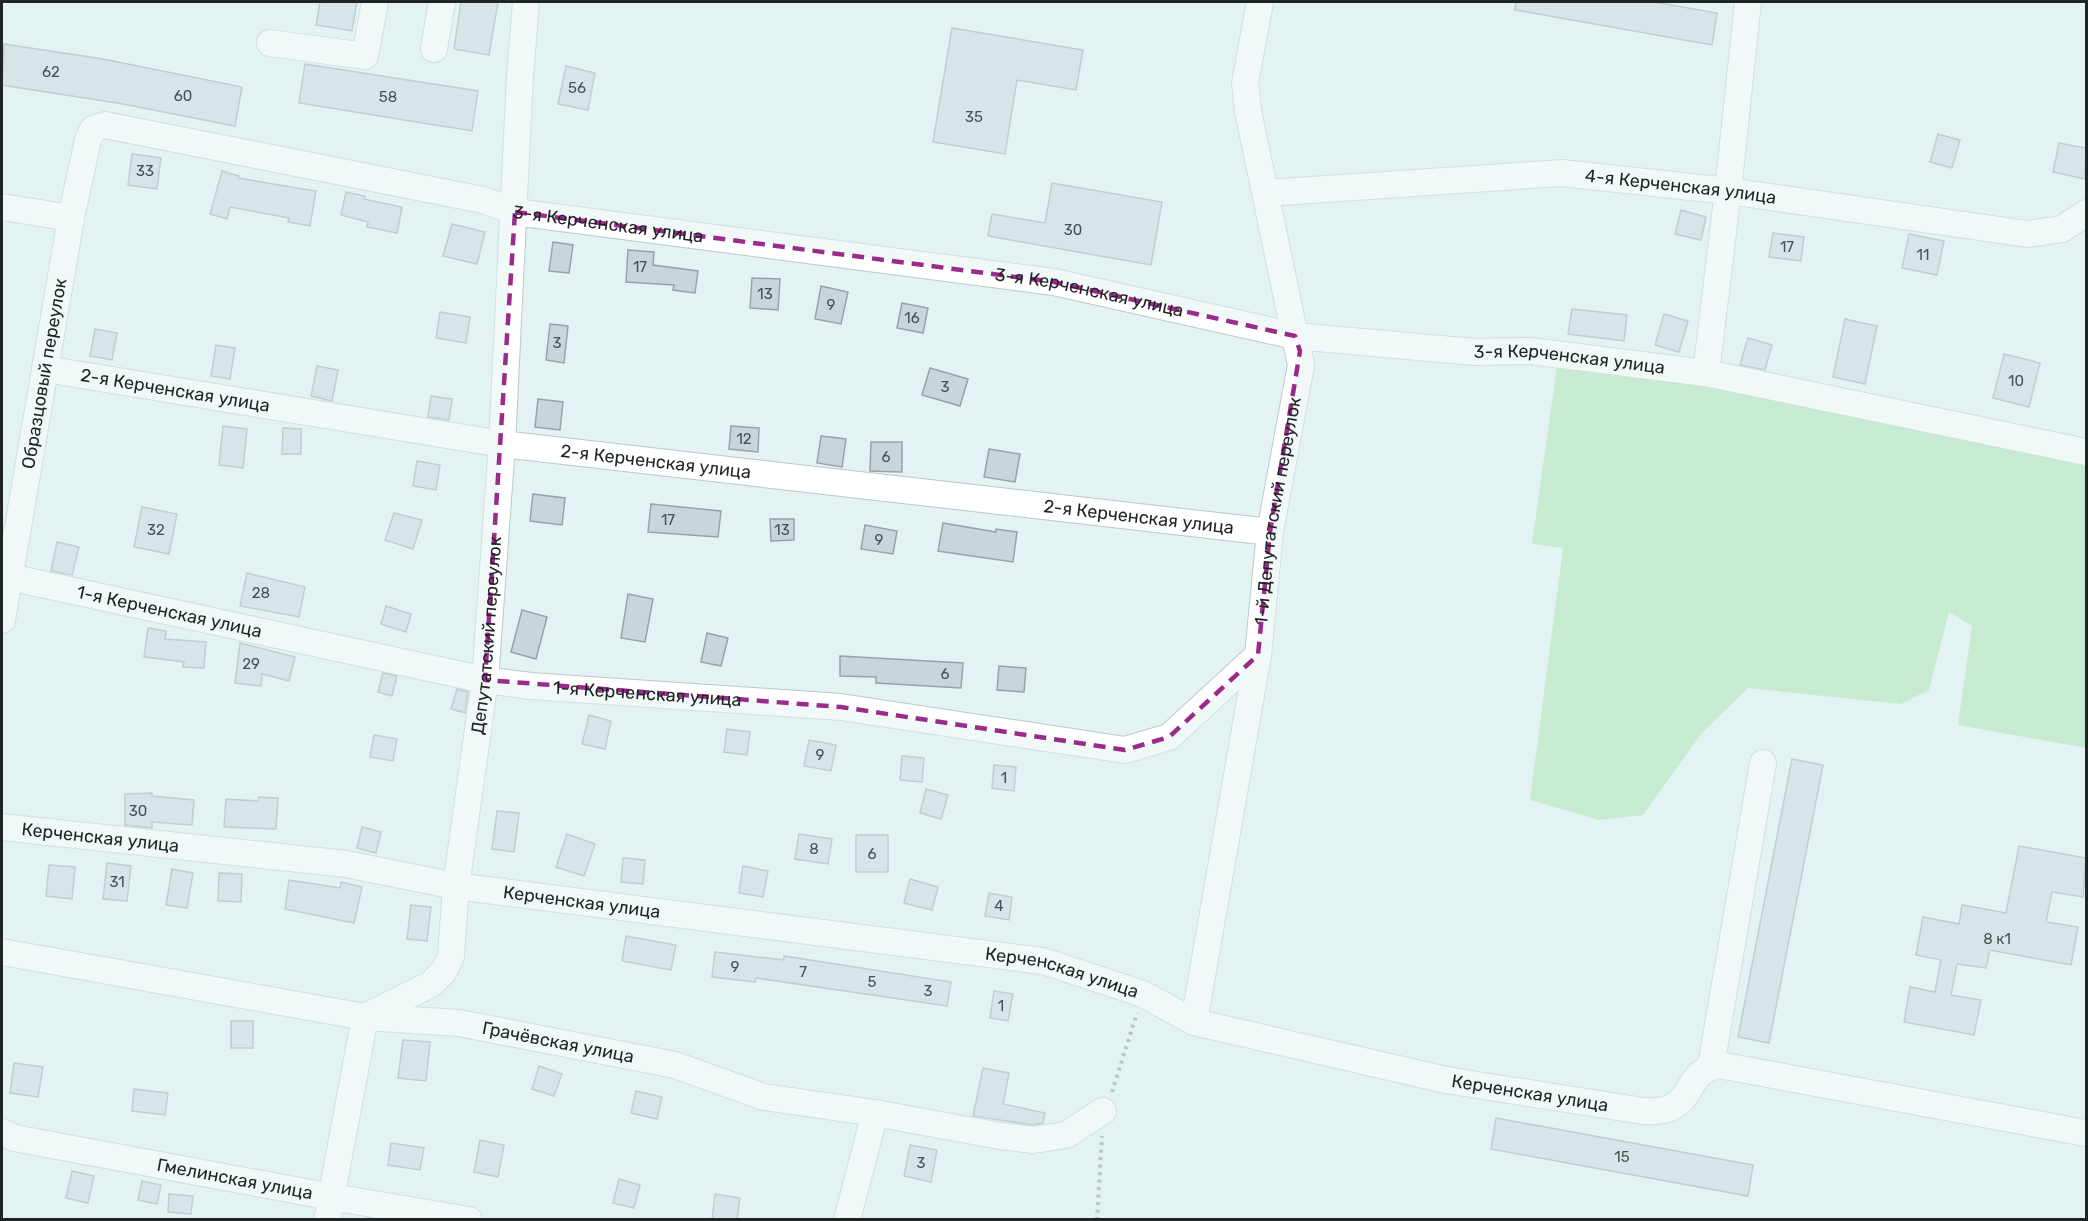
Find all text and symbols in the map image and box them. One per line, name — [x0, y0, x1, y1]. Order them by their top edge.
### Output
house number: 62 — [42, 63, 60, 81]
house number: 56 — [568, 79, 586, 97]
house number: 60 — [174, 87, 192, 105]
house number: 58 — [379, 88, 397, 106]
house number: 35 — [965, 108, 983, 126]
house number: 33 — [136, 162, 154, 180]
street label: 4-я Керченская улица — [1584, 165, 1778, 209]
street label: 3-я Керченская улица — [512, 201, 705, 247]
house number: 30 — [1064, 221, 1082, 239]
house number: 17 — [1780, 238, 1794, 256]
house number: 11 — [1917, 246, 1929, 264]
house number: 17 — [633, 258, 647, 276]
street label: 3-я Керченская улица — [993, 263, 1186, 322]
street label: Образцовый переулок — [17, 276, 72, 471]
house number: 13 — [757, 285, 773, 303]
house number: 9 — [827, 296, 836, 314]
house number: 16 — [904, 309, 920, 327]
house number: 3 — [552, 334, 562, 352]
street label: 3-я Керченская улица — [1474, 340, 1666, 379]
street label: 2-я Керченская улица — [79, 364, 272, 417]
house number: 10 — [2008, 372, 2024, 390]
house number: 3 — [940, 378, 950, 396]
street label: 1-й Депутатский переулок — [1250, 395, 1306, 626]
house number: 12 — [736, 430, 752, 448]
street label: 2-я Керченская улица — [560, 440, 752, 483]
house number: 6 — [881, 448, 891, 466]
street label: 2-я Керченская улица — [1042, 495, 1235, 539]
house number: 17 — [661, 511, 675, 529]
house number: 32 — [147, 521, 165, 539]
house number: 13 — [774, 521, 790, 539]
house number: 9 — [875, 531, 884, 549]
street label: Депутатский переулок — [466, 535, 506, 736]
street label: 1-я Керченская улица — [75, 581, 264, 642]
house number: 28 — [252, 584, 270, 602]
house number: 29 — [242, 655, 260, 673]
house number: 6 — [940, 665, 950, 683]
street label: 1-я Керченская улица — [552, 677, 742, 711]
house number: 9 — [816, 746, 825, 764]
house number: 1 — [1001, 769, 1007, 787]
house number: 30 — [129, 802, 147, 820]
street label: Керченская улица — [21, 818, 180, 857]
house number: 8 — [809, 840, 819, 858]
house number: 6 — [867, 845, 877, 863]
house number: 31 — [109, 873, 125, 891]
street label: Керченская улица — [502, 881, 662, 923]
house number: 4 — [994, 897, 1004, 915]
house number: 8 к1 — [1983, 930, 2011, 948]
street label: Керченская улица — [984, 943, 1142, 1003]
house number: 9 — [731, 958, 740, 976]
house number: 7 — [799, 963, 807, 981]
house number: 5 — [868, 973, 877, 991]
house number: 3 — [923, 982, 933, 1000]
house number: 1 — [998, 997, 1004, 1015]
street label: Грачёвская улица — [480, 1017, 636, 1068]
street label: Керченская улица — [1450, 1070, 1610, 1116]
house number: 15 — [1614, 1148, 1630, 1166]
street label: Гмелинская улица — [155, 1154, 315, 1204]
house number: 3 — [916, 1154, 926, 1172]

